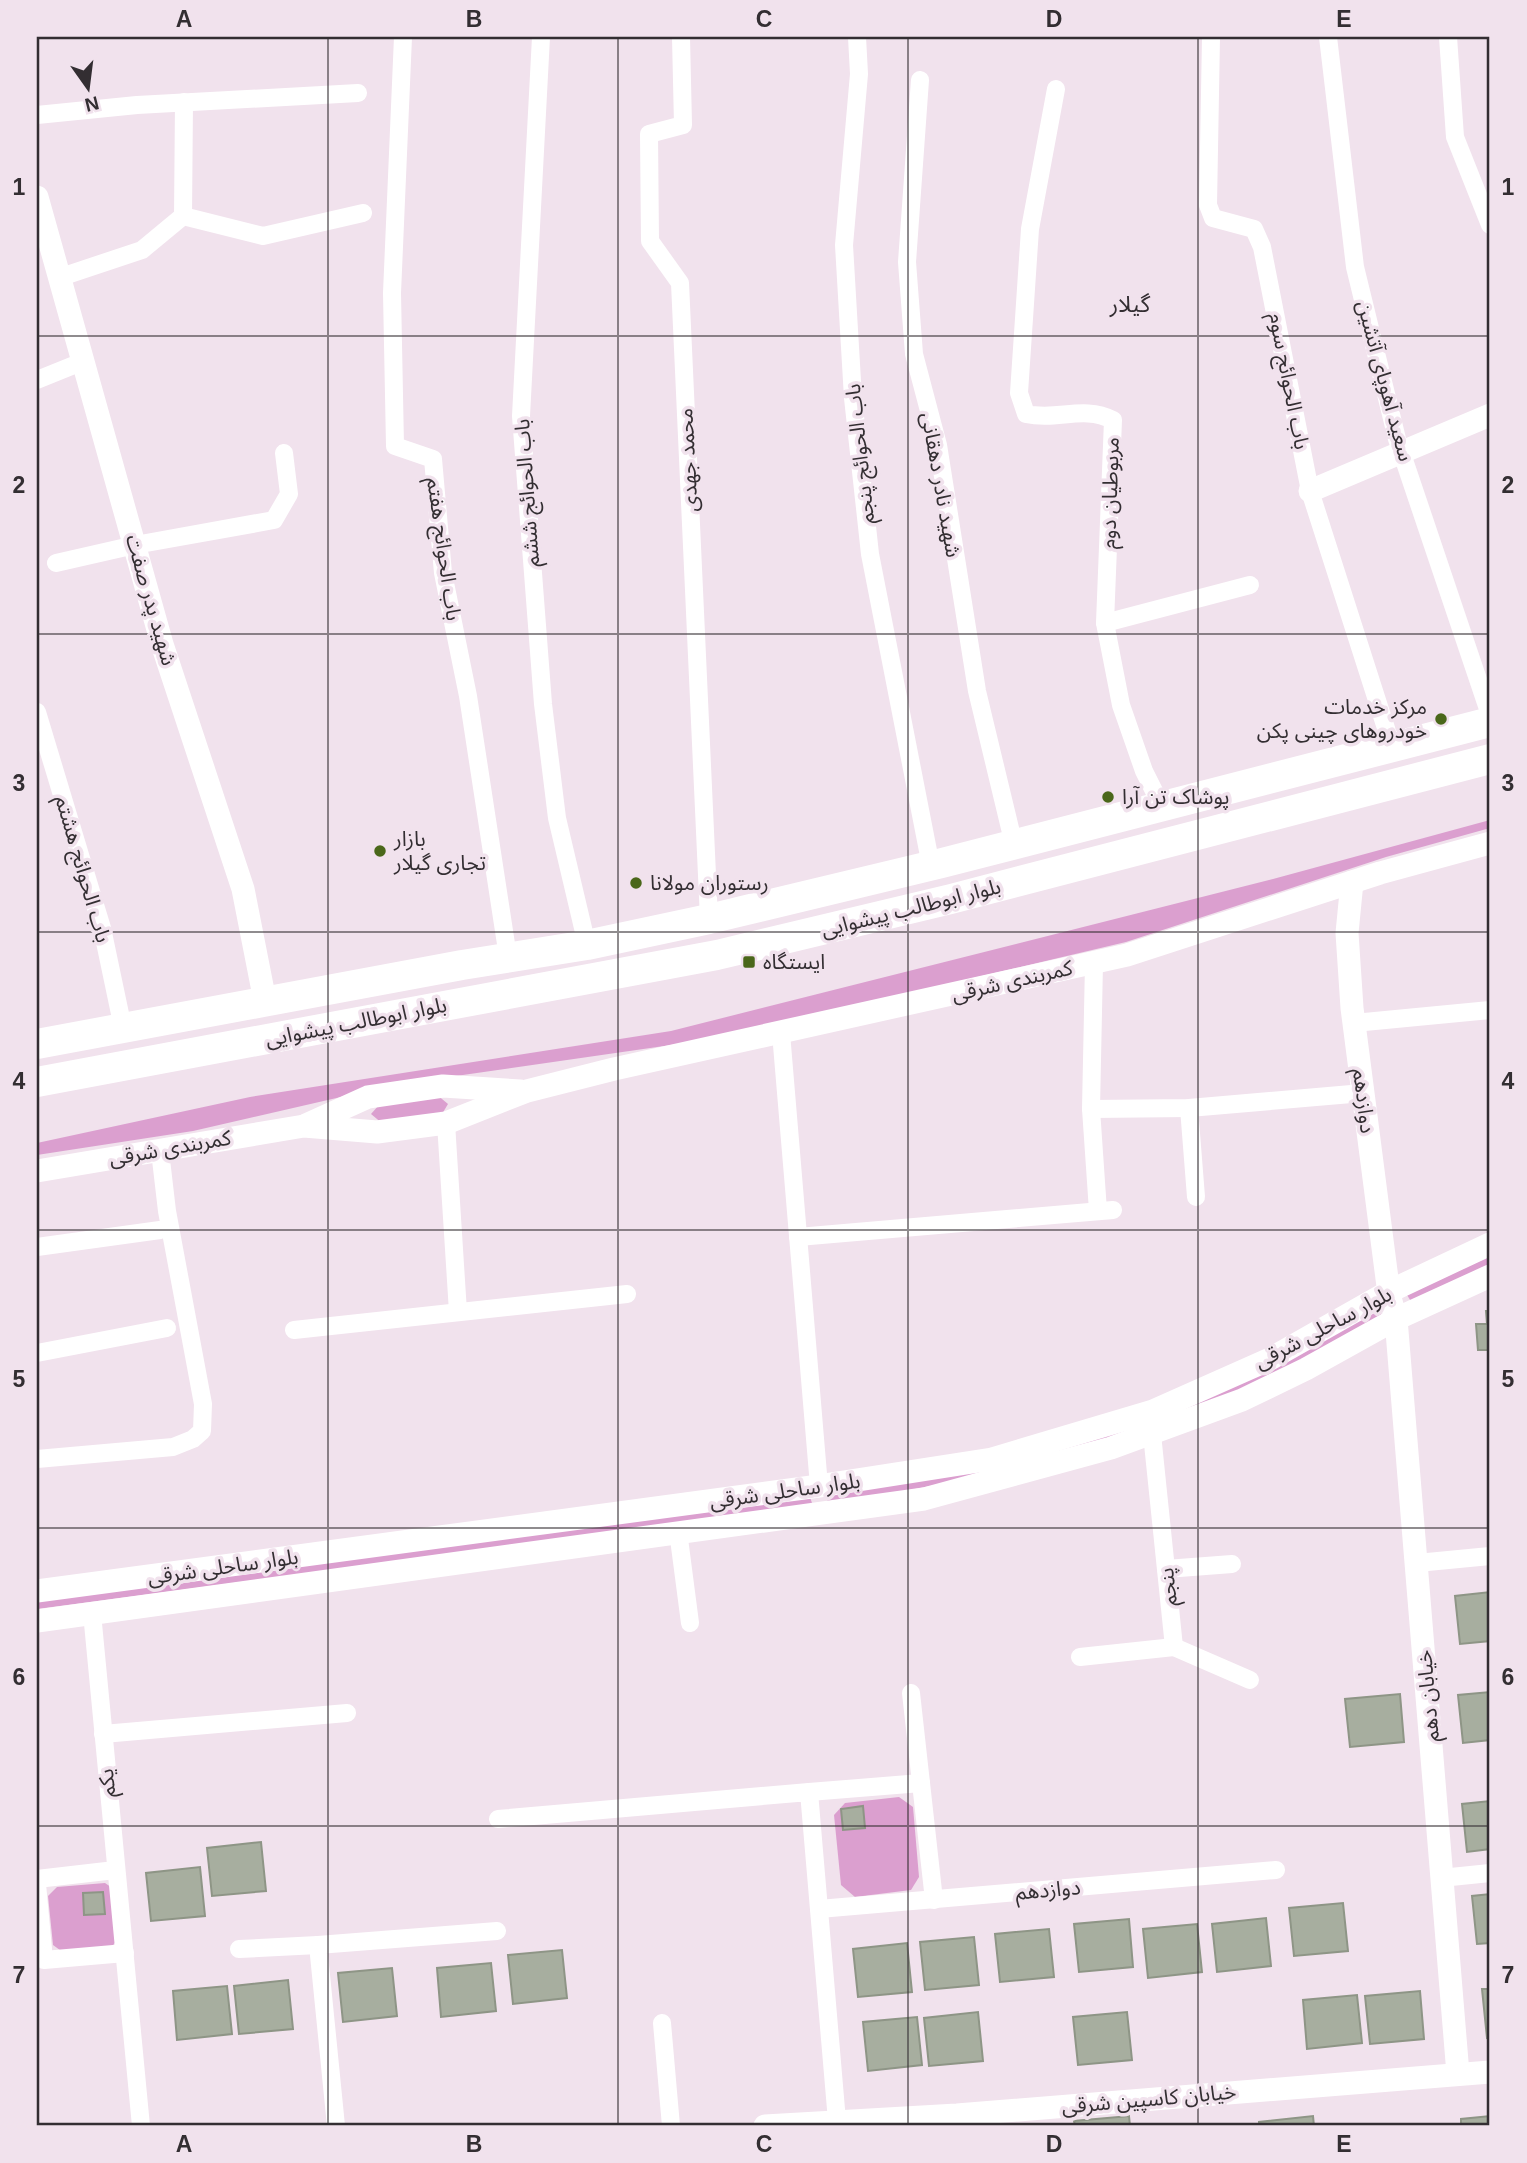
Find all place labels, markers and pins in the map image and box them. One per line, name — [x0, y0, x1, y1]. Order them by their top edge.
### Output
place label: مرکز خدمات خودروهای چینی پکن — [1257, 695, 1427, 744]
marker: مرکز خدمات خودروهای چینی پکن — [1433, 711, 1449, 727]
place label: پوشاک تن آرا — [1122, 785, 1230, 810]
marker: پوشاک تن آرا — [1100, 789, 1116, 805]
place label: بازار تجاری گیلار — [393, 827, 486, 875]
marker: بازار تجاری گیلار — [372, 843, 388, 859]
place label: رستوران مولانا — [650, 871, 769, 895]
marker: رستوران مولانا — [628, 875, 644, 891]
place label: ایستگاه — [763, 950, 825, 973]
marker: ایستگاه — [741, 954, 757, 970]

